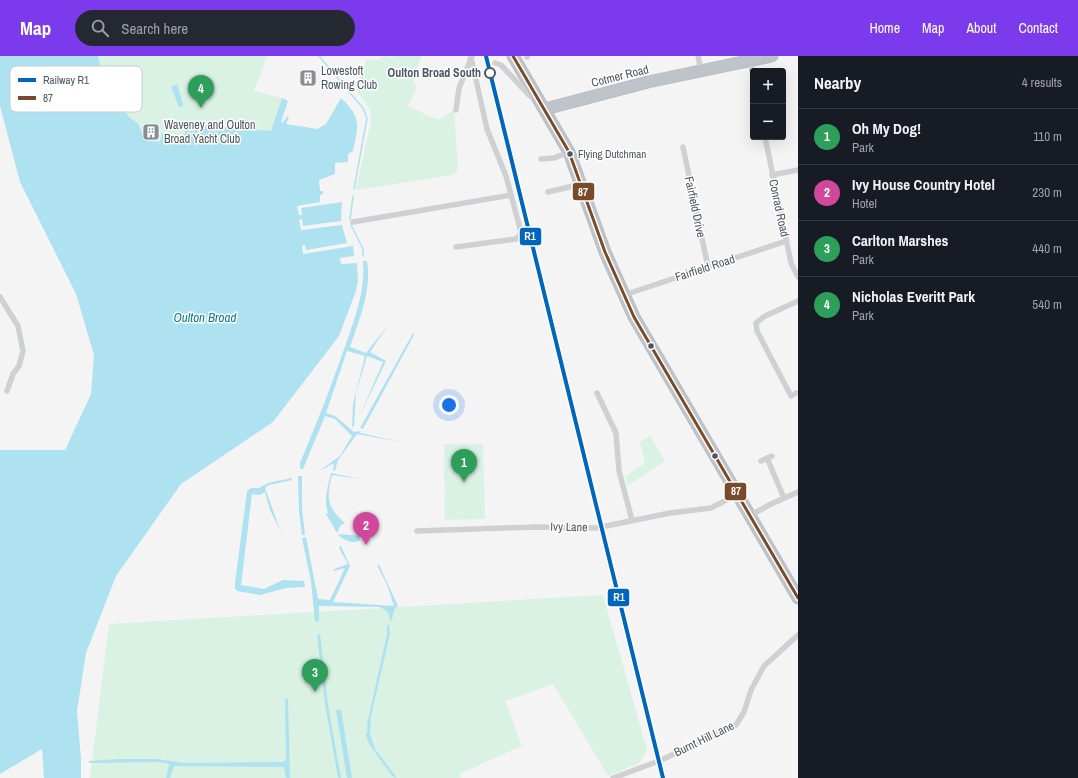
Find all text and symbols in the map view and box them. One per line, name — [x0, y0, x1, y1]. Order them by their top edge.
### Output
search box — [75, 10, 355, 46]
text: Map — [20, 15, 51, 41]
icon: search — [89, 17, 111, 39]
text: Search here — [121, 18, 188, 39]
text: Home — [869, 19, 900, 37]
text: Map — [922, 19, 944, 37]
text: About — [966, 19, 996, 37]
text: Contact — [1018, 19, 1058, 37]
street label: Cotmer Road — [590, 61, 650, 91]
place label: Lowestoft Rowing Club — [321, 63, 377, 93]
place label: Oulton Broad South — [388, 65, 481, 81]
legend — [10, 66, 142, 112]
marker: Oulton Broad South — [484, 67, 496, 79]
building icon: Lowestoft Rowing Club — [298, 68, 318, 88]
map controls — [750, 68, 786, 140]
button: + — [750, 68, 786, 104]
text: Nearby — [814, 71, 861, 94]
text: Railway R1 — [43, 73, 89, 87]
text: 4 results — [1022, 74, 1062, 91]
pin: 4 — [188, 75, 214, 108]
text: 87 — [43, 91, 53, 105]
button: − — [750, 104, 786, 140]
place label: Waveney and Oulton Broad Yacht Club — [164, 117, 256, 147]
text: Oh My Dog! — [852, 118, 921, 139]
building icon: Waveney and Oulton Broad Yacht Club — [141, 122, 161, 142]
text: 1 — [824, 128, 830, 145]
text: 110 m — [1033, 128, 1062, 145]
text: Park — [852, 139, 874, 156]
place label: Flying Dutchman — [578, 147, 646, 161]
marker: Flying Dutchman — [565, 149, 575, 159]
text: Ivy House Country Hotel — [852, 174, 995, 195]
street label: Fairfield Drive — [681, 175, 709, 239]
street label: Conrad Road — [765, 178, 793, 238]
line badge: 87 — [572, 182, 595, 201]
text: 2 — [824, 184, 830, 201]
text: 230 m — [1032, 184, 1062, 201]
text: 87 — [578, 185, 588, 199]
text: Hotel — [852, 195, 877, 212]
line badge: R1 — [519, 227, 542, 246]
text: R1 — [524, 229, 536, 243]
text: Carlton Marshes — [852, 230, 948, 251]
text: 3 — [824, 240, 830, 257]
text: 440 m — [1032, 240, 1062, 257]
street label: Fairfield Road — [673, 251, 737, 285]
text: Park — [852, 251, 874, 268]
text: Nicholas Everitt Park — [852, 286, 975, 307]
text: 4 — [824, 296, 830, 313]
text: 540 m — [1032, 296, 1062, 313]
text: Park — [852, 307, 874, 324]
water label: Oulton Broad — [174, 309, 236, 326]
unlabelled marker — [646, 341, 656, 351]
your location — [439, 395, 459, 415]
pin: 1 — [451, 449, 477, 482]
unlabelled marker — [710, 451, 720, 461]
line badge: 87 — [724, 482, 747, 501]
text: 87 — [731, 484, 741, 498]
pin: 2 — [353, 512, 379, 545]
street label: Ivy Lane — [550, 519, 588, 535]
line badge: R1 — [607, 588, 630, 607]
text: R1 — [613, 590, 625, 604]
pin: 3 — [302, 659, 328, 692]
street label: Burnt Hill Lane — [671, 718, 737, 760]

